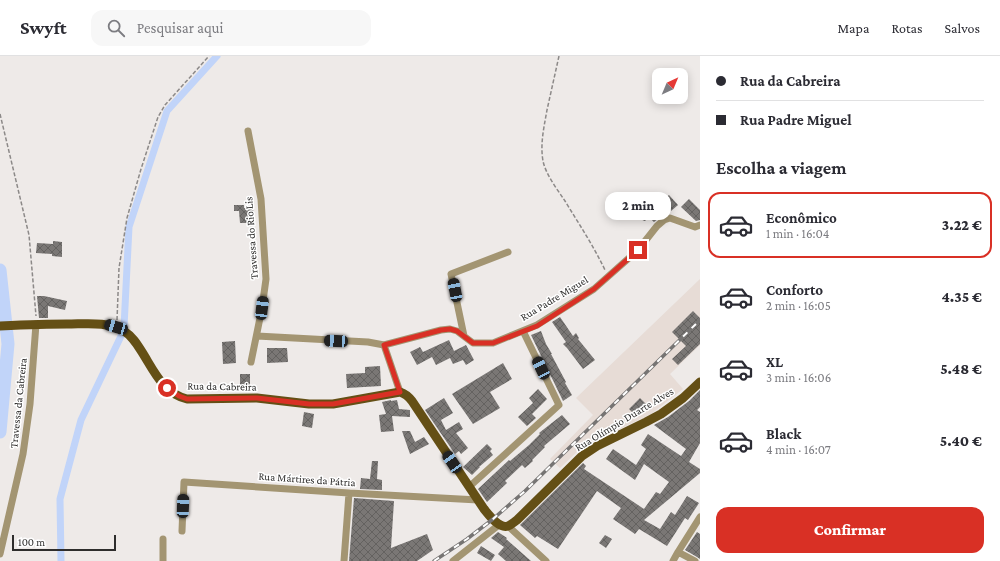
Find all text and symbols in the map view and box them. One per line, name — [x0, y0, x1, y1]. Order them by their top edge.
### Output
search box — [91, 10, 371, 46]
text: Swyft — [20, 17, 67, 38]
icon: search — [105, 17, 127, 39]
text: Pesquisar aqui — [137, 20, 223, 36]
text: Mapa — [838, 20, 869, 36]
text: Rotas — [891, 20, 923, 36]
text: Salvos — [945, 20, 980, 36]
north arrow — [652, 68, 688, 104]
map controls — [652, 68, 688, 104]
text: Rua da Cabreira — [740, 73, 840, 89]
text: Rua Padre Miguel — [740, 112, 852, 128]
text: Escolha a viagem — [716, 158, 846, 178]
callout: 2 min — [605, 192, 671, 220]
street label: Travessa do Rio Lis — [242, 196, 260, 280]
text: 2 min — [622, 198, 654, 213]
icon: car — [718, 207, 754, 243]
text: Econômico — [766, 210, 837, 226]
text: 3.22 € — [942, 217, 982, 233]
text: 1 min · 16:04 — [766, 226, 829, 241]
route end — [629, 241, 647, 259]
street label: Rua Padre Miguel — [518, 273, 591, 324]
car — [447, 277, 463, 303]
icon: car — [718, 279, 754, 315]
text: Conforto — [766, 282, 823, 298]
text: 4.35 € — [942, 289, 982, 305]
car — [255, 295, 269, 321]
text: 2 min · 16:05 — [766, 298, 831, 313]
car — [103, 318, 129, 336]
car — [324, 334, 348, 348]
icon: car — [718, 351, 754, 387]
text: XL — [766, 354, 783, 370]
car — [530, 355, 552, 381]
street label: Travessa da Cabreira — [7, 357, 29, 449]
text: 5.48 € — [940, 361, 982, 377]
text: 3 min · 16:06 — [766, 370, 831, 385]
route start — [158, 379, 176, 397]
street label: Rua da Cabreira — [187, 379, 257, 393]
street label: Rua Olímpio Duarte Alves — [572, 385, 676, 454]
icon: car — [718, 423, 754, 459]
text: Black — [766, 426, 801, 442]
text: 5.40 € — [940, 433, 982, 449]
text: 4 min · 16:07 — [766, 442, 831, 457]
car — [440, 449, 464, 475]
street label: Rua Mártires da Pátria — [258, 470, 356, 488]
car — [177, 494, 189, 518]
button: Confirmar — [716, 507, 984, 553]
scale bar — [12, 533, 116, 552]
text: 100 m — [18, 536, 45, 548]

